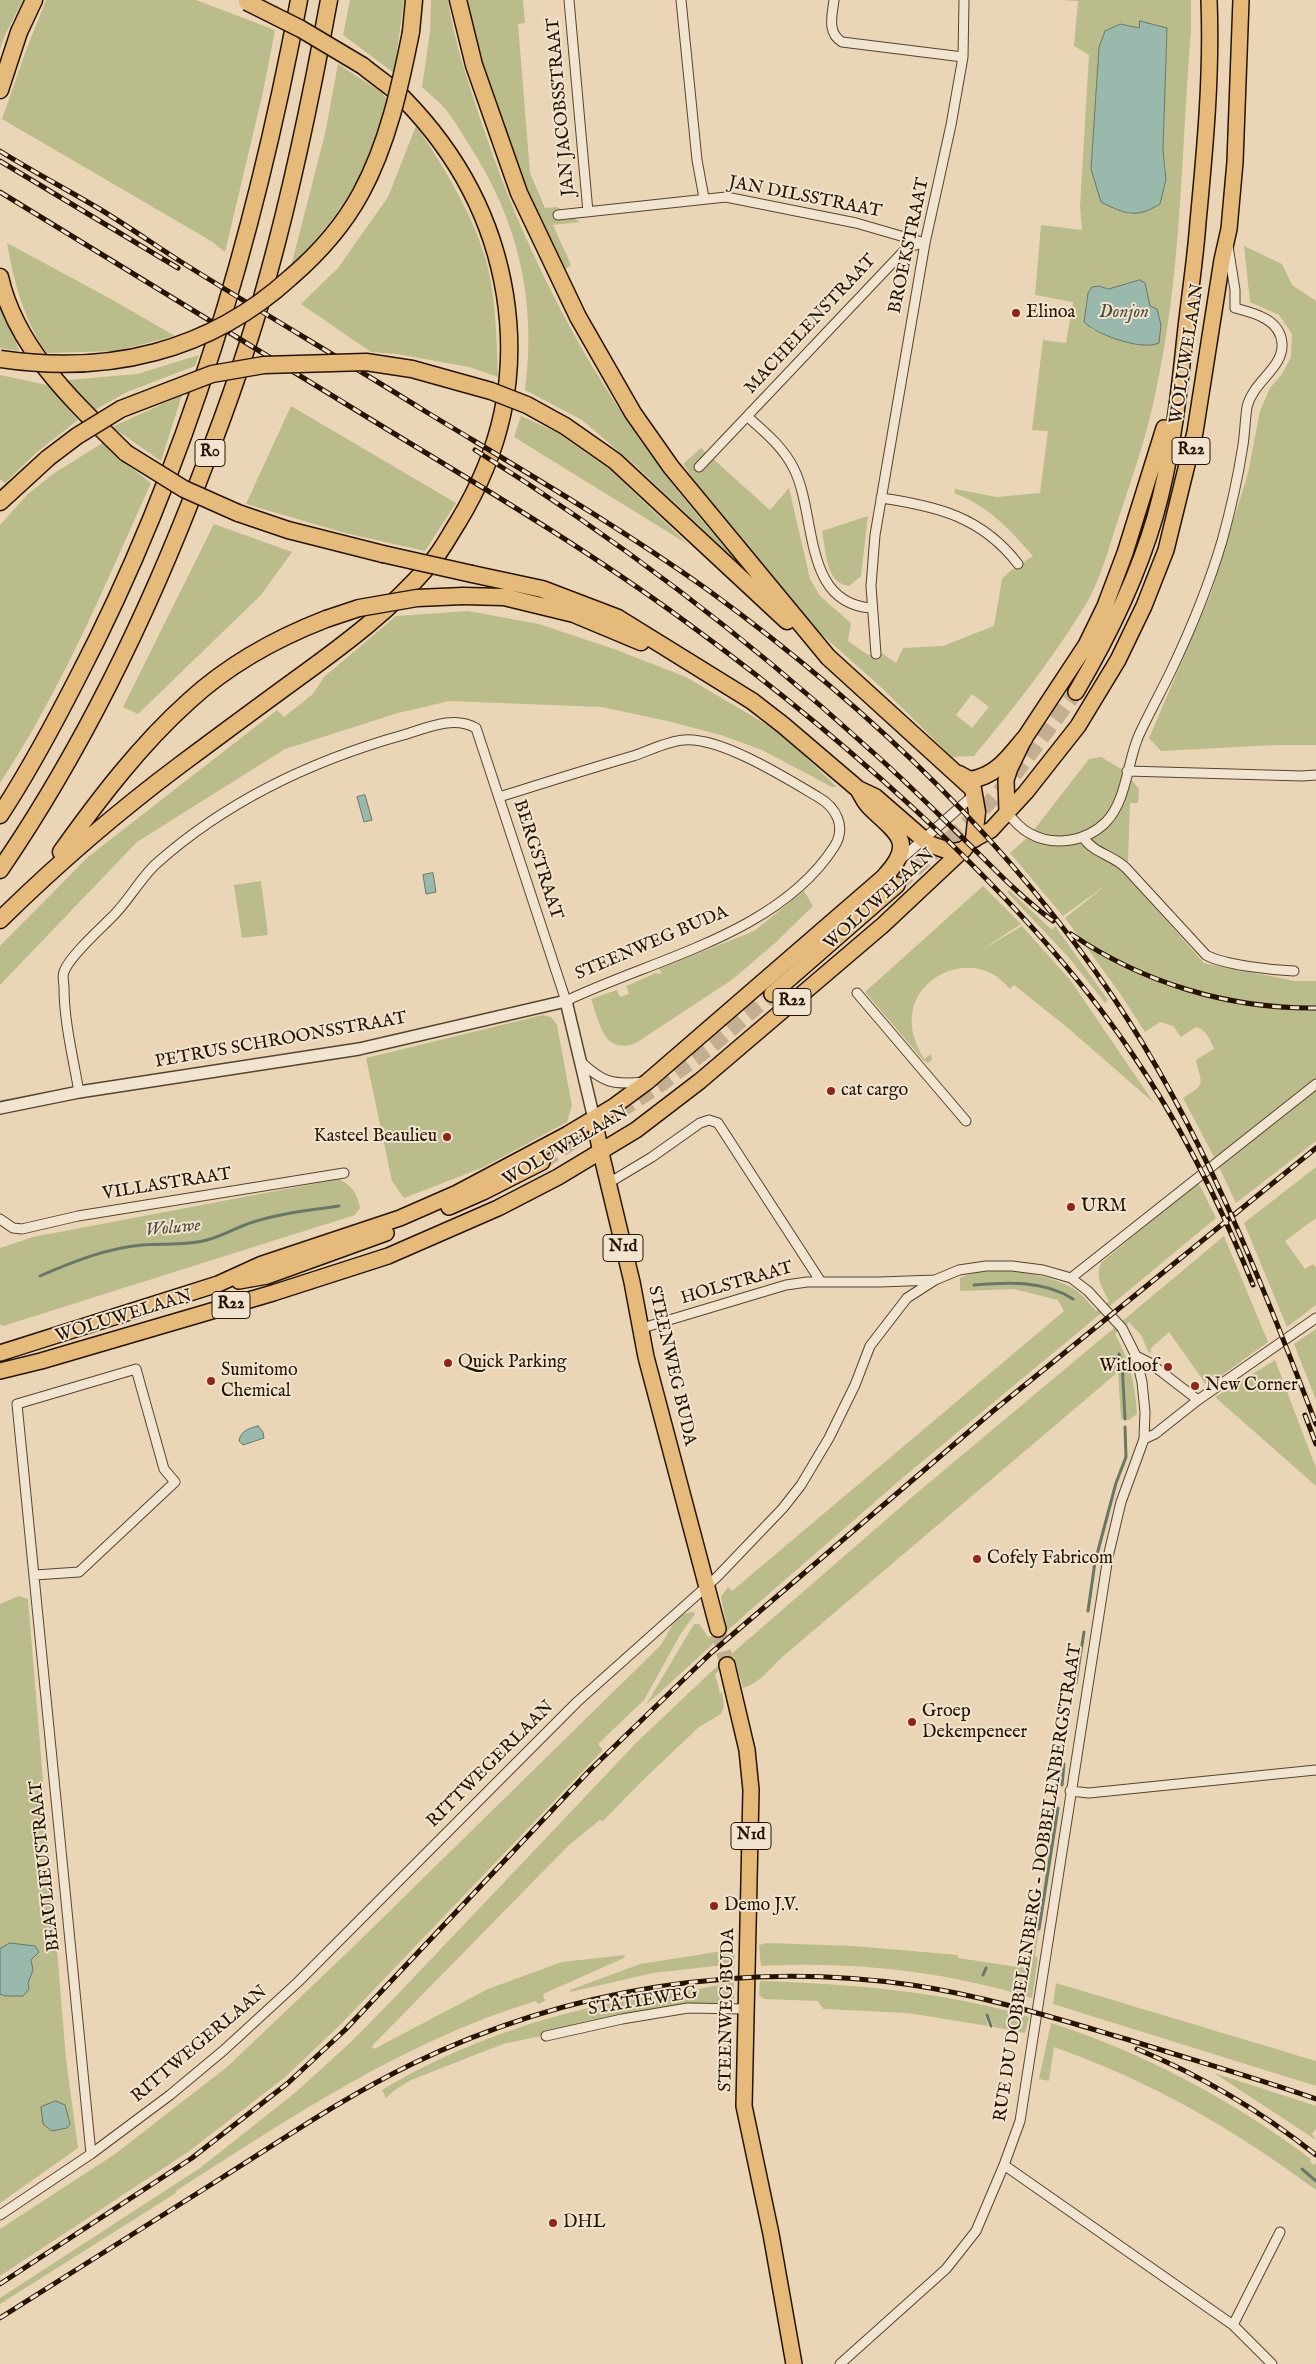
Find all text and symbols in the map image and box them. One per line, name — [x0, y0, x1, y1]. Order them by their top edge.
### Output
street label: JAN JACOBSSTRAAT — [543, 17, 581, 197]
street label: JAN DILSSTRAAT — [727, 173, 883, 223]
street label: BROEKSTRAAT — [885, 176, 935, 316]
street label: MACHELENSTRAAT — [741, 251, 881, 399]
street label: WOLUWELAAN — [1166, 282, 1210, 426]
place label: Elinoa — [1026, 302, 1075, 324]
water label: Donjon — [1099, 302, 1149, 324]
marker: Elinoa — [1010, 307, 1022, 319]
road number: R22 — [1172, 438, 1210, 464]
road number: R0 — [195, 439, 225, 466]
street label: BERGSTRAAT — [507, 797, 567, 923]
street label: WOLUWELAAN — [820, 845, 940, 955]
street label: STEENWEG BUDA — [572, 902, 732, 986]
road number: R22 — [773, 989, 811, 1016]
street label: PETRUS SCHROONSSTRAAT — [153, 1008, 409, 1074]
place label: cat cargo — [841, 1080, 908, 1102]
marker: cat cargo — [825, 1085, 837, 1097]
street label: WOLUWELAAN — [499, 1102, 633, 1192]
place label: Kasteel Beaulieu — [314, 1126, 437, 1148]
marker: Kasteel Beaulieu — [441, 1131, 453, 1143]
street label: VILLASTRAAT — [101, 1164, 233, 1206]
place label: URM — [1081, 1196, 1127, 1218]
marker: URM — [1065, 1201, 1077, 1213]
water label: Woluwe — [144, 1215, 202, 1243]
road number: N1d — [603, 1234, 643, 1262]
street label: HOLSTRAAT — [678, 1258, 796, 1310]
street label: STEENWEG BUDA — [642, 1284, 700, 1448]
street label: WOLUWELAAN — [53, 1286, 195, 1348]
road number: R22 — [212, 1292, 250, 1318]
place label: Quick Parking — [458, 1352, 567, 1374]
place label: Witloof — [1099, 1356, 1158, 1378]
marker: Quick Parking — [442, 1357, 454, 1369]
place label: Sumitomo Chemical — [221, 1360, 298, 1402]
marker: Witloof — [1162, 1361, 1174, 1373]
marker: Sumitomo Chemical — [205, 1375, 217, 1387]
place label: New Corner — [1205, 1375, 1298, 1397]
marker: New Corner — [1189, 1380, 1201, 1392]
place label: Cofely Fabricom — [987, 1548, 1113, 1570]
marker: Cofely Fabricom — [971, 1553, 983, 1565]
street label: RUE DU DOBBELENBERG - DOBBELENBERGSTRAAT — [991, 1643, 1087, 2123]
street label: RITTWEGERLAAN — [423, 1697, 559, 1833]
place label: Groep Dekempeneer — [922, 1701, 1027, 1744]
marker: Groep Dekempeneer — [906, 1716, 918, 1728]
street label: BEAULIEUSTRAAT — [26, 1779, 66, 1953]
road number: N1d — [731, 1822, 771, 1850]
place label: Demo J.V. — [724, 1895, 799, 1917]
marker: Demo J.V. — [708, 1900, 720, 1912]
street label: STEENWEG BUDA — [716, 1928, 740, 2092]
street label: RITTWEGERLAAN — [128, 1982, 272, 2108]
street label: STATIEWEG — [587, 1983, 699, 2021]
place label: DHL — [563, 2212, 606, 2234]
marker: DHL — [547, 2217, 559, 2229]

